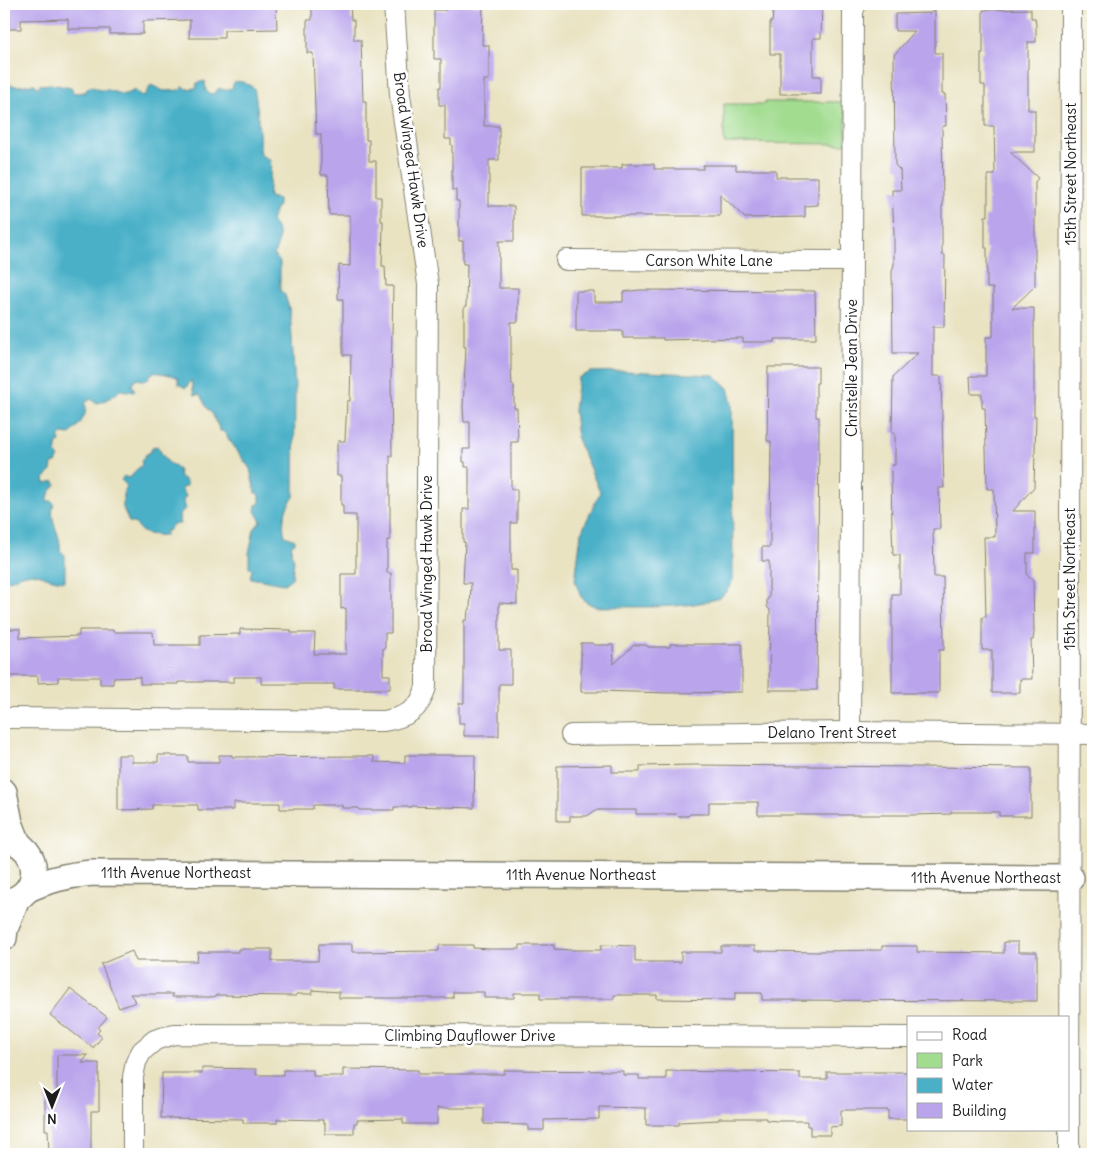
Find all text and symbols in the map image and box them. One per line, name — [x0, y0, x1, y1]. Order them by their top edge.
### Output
street label: Broad Winged Hawk Drive — [390, 71, 433, 249]
street label: 15th Street Northeast — [1061, 103, 1080, 245]
street label: Carson White Lane — [645, 251, 773, 270]
street label: Christelle Jean Drive — [842, 299, 861, 437]
street label: Broad Winged Hawk Drive — [417, 475, 436, 653]
street label: 15th Street Northeast — [1060, 508, 1079, 650]
street label: Delano Trent Street — [767, 723, 897, 742]
street label: 11th Avenue Northeast — [101, 863, 251, 882]
street label: 11th Avenue Northeast — [506, 865, 656, 884]
street label: 11th Avenue Northeast — [911, 868, 1061, 887]
legend — [907, 1016, 1070, 1130]
text: Road — [952, 1025, 987, 1044]
street label: Climbing Dayflower Drive — [384, 1026, 556, 1045]
text: Park — [952, 1051, 983, 1070]
text: Water — [952, 1075, 993, 1094]
north arrow — [28, 1080, 78, 1130]
text: Building — [952, 1101, 1007, 1120]
text: N — [47, 1110, 57, 1128]

